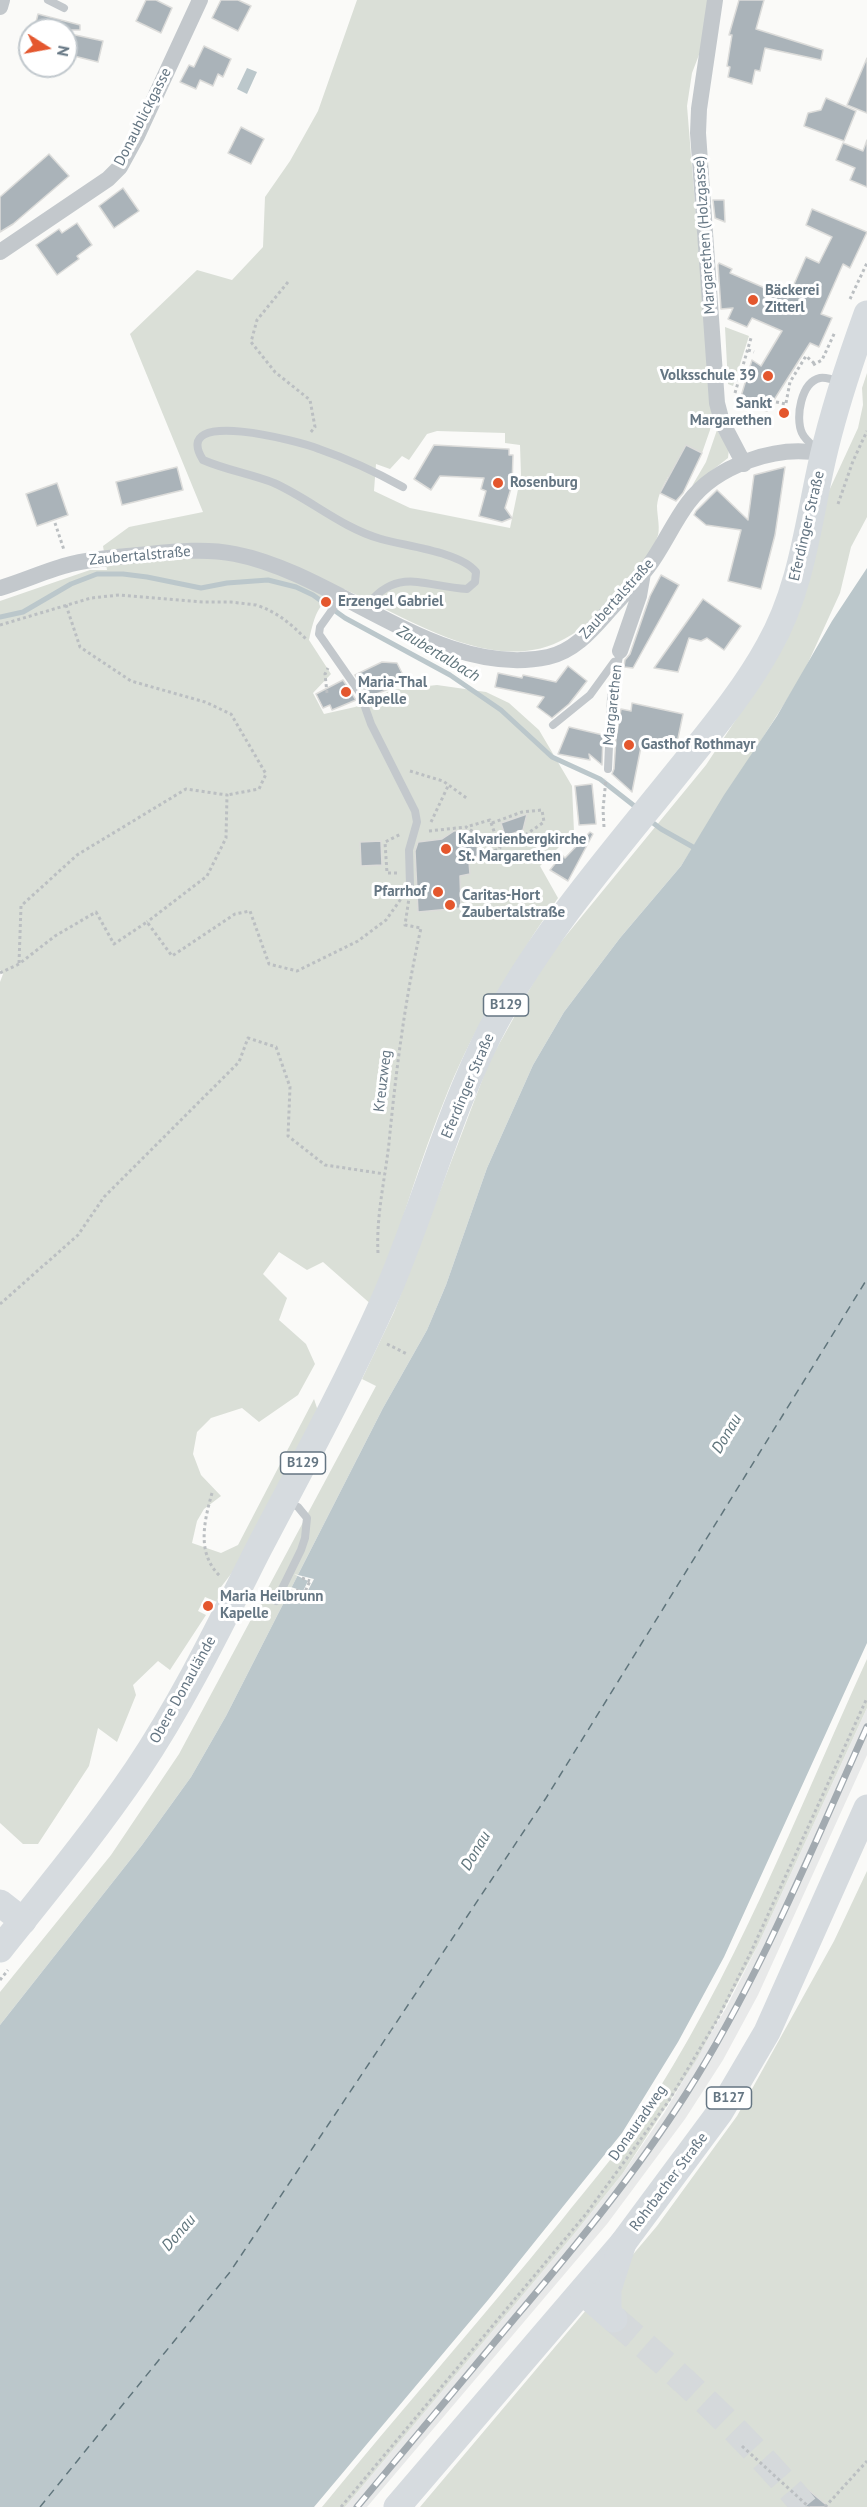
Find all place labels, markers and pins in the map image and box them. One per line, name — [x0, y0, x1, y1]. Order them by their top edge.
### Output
place label: Bäckerei Zitterl — [765, 282, 820, 317]
marker: Bäckerei Zitterl — [746, 293, 760, 307]
place label: Volksschule 39 — [660, 367, 756, 385]
marker: Volksschule 39 — [761, 369, 775, 383]
place label: Sankt Margarethen — [690, 395, 772, 430]
marker: Sankt Margarethen — [777, 406, 791, 420]
place label: Rosenburg — [510, 474, 578, 492]
marker: Rosenburg — [491, 476, 505, 490]
place label: Erzengel Gabriel — [338, 593, 443, 611]
marker: Erzengel Gabriel — [319, 595, 333, 609]
place label: Maria-Thal Kapelle — [358, 674, 427, 709]
marker: Maria-Thal Kapelle — [339, 685, 353, 699]
place label: Gasthof Rothmayr — [641, 736, 756, 754]
marker: Gasthof Rothmayr — [622, 738, 636, 752]
place label: Kalvarienbergkirche St. Margarethen — [458, 831, 586, 866]
marker: Kalvarienbergkirche St. Margarethen — [439, 842, 453, 856]
place label: Pfarrhof — [374, 883, 426, 901]
marker: Pfarrhof — [431, 885, 445, 899]
place label: Caritas-Hort Zaubertalstraße — [462, 887, 565, 922]
marker: Caritas-Hort Zaubertalstraße — [443, 898, 457, 912]
place label: Maria Heilbrunn Kapelle — [220, 1588, 324, 1623]
marker: Maria Heilbrunn Kapelle — [201, 1599, 215, 1613]

